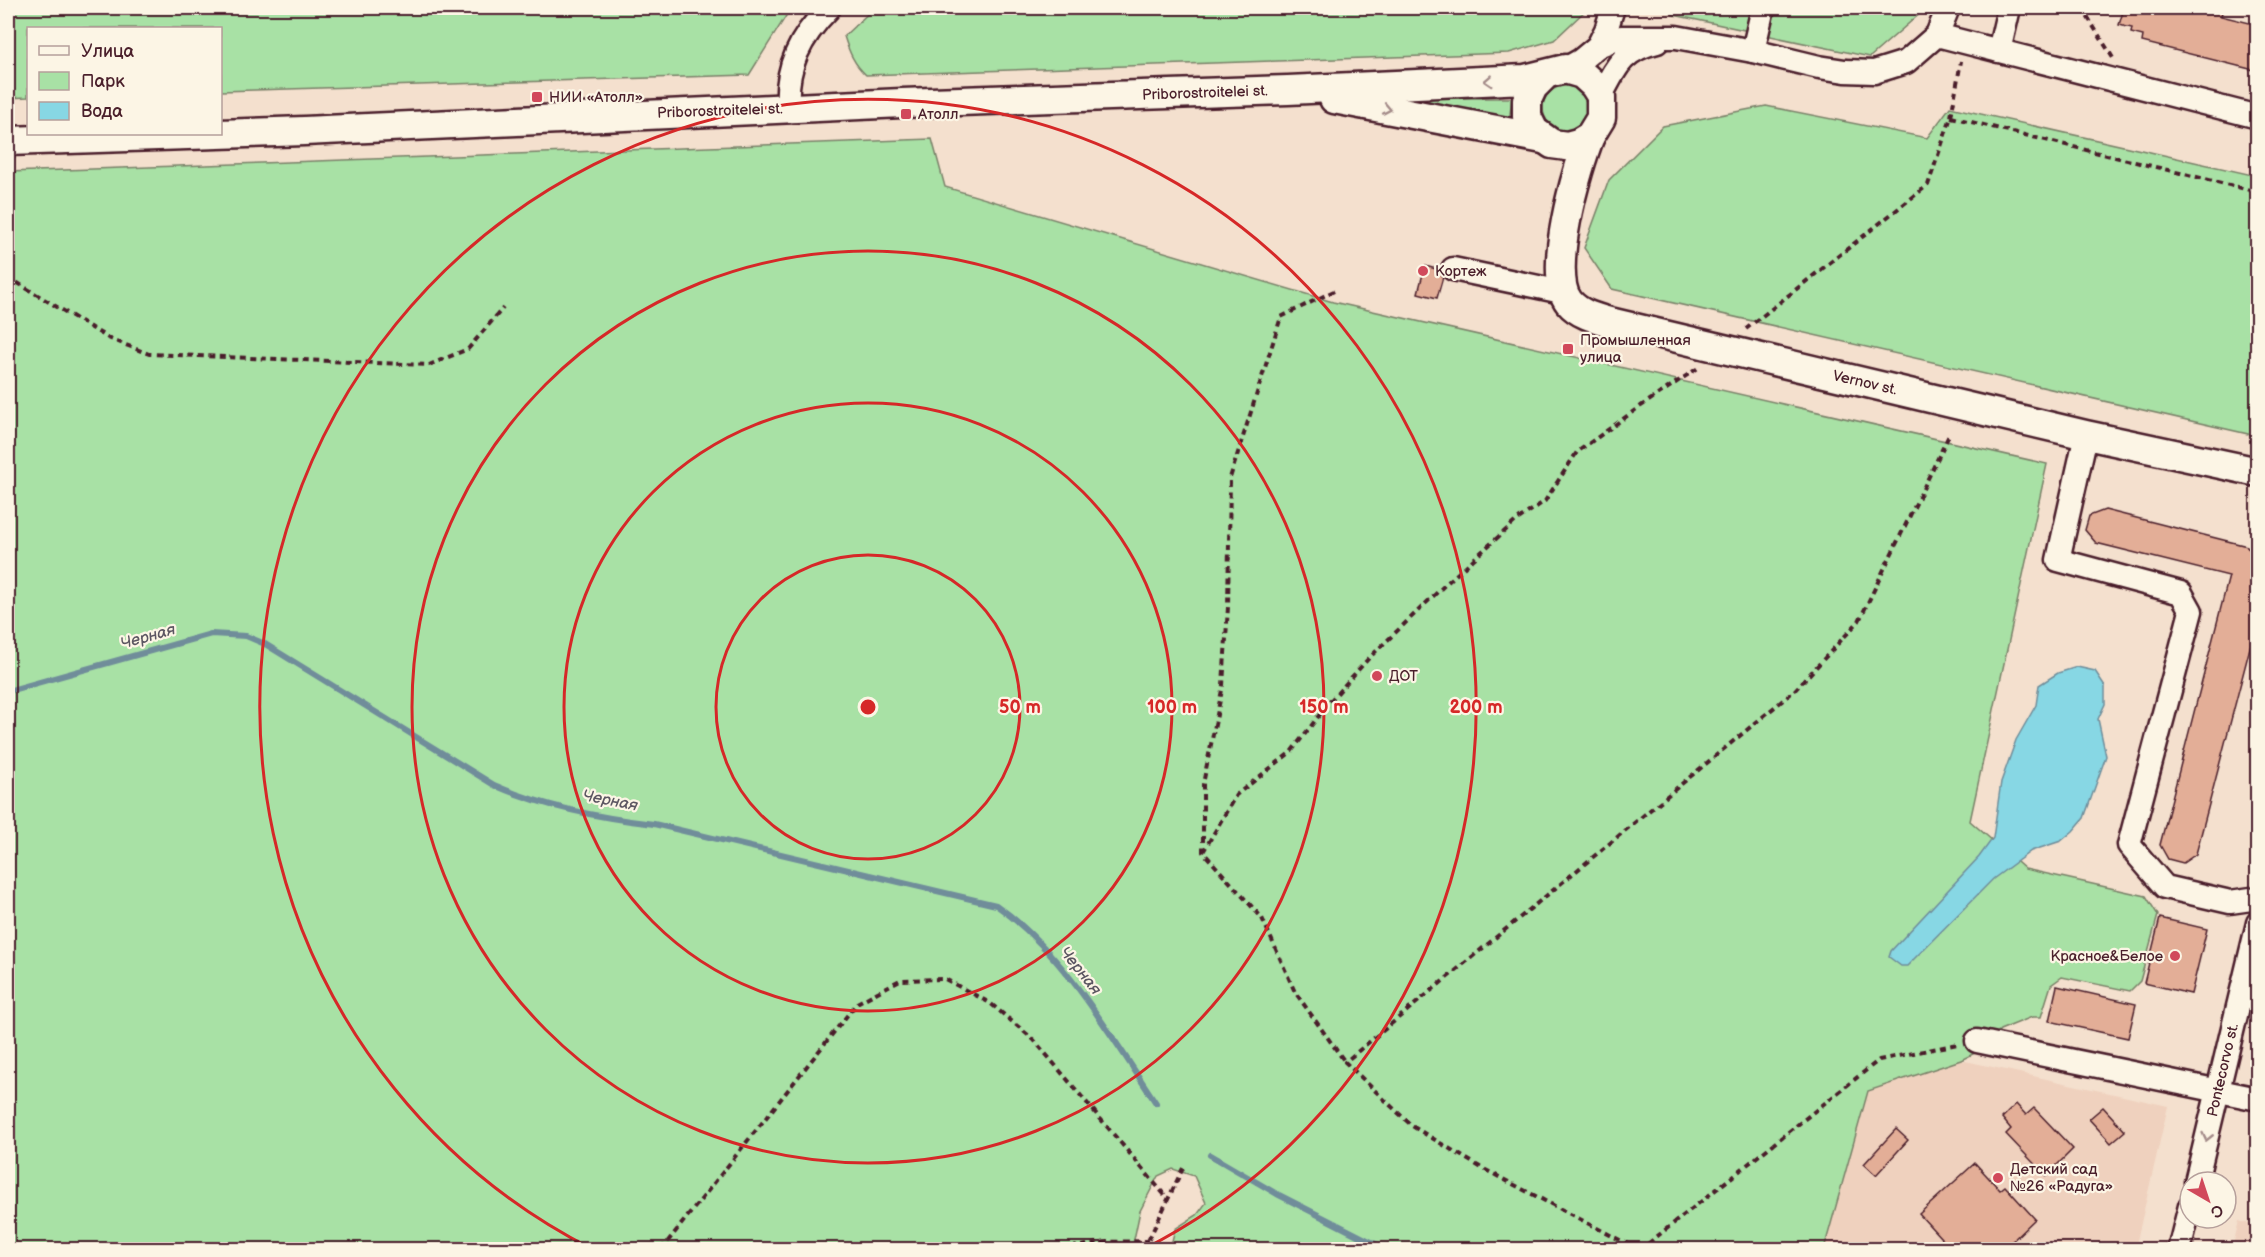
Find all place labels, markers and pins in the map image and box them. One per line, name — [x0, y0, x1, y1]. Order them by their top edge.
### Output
place label: НИИ «Атолл» — [549, 88, 643, 107]
marker: НИИ «Атолл» — [530, 90, 544, 104]
place label: Атолл — [917, 105, 959, 124]
marker: Атолл — [899, 107, 913, 121]
place label: Кортеж — [1435, 262, 1487, 281]
marker: Кортеж — [1416, 264, 1430, 278]
place label: Промышленная улица — [1580, 331, 1691, 367]
marker: Промышленная улица — [1561, 342, 1575, 356]
place label: ДОТ — [1389, 667, 1418, 686]
marker: ДОТ — [1370, 669, 1384, 683]
centre of rings — [858, 697, 878, 717]
place label: Красное&Белое — [2051, 947, 2163, 966]
marker: Красное&Белое — [2168, 949, 2182, 963]
place label: Детский сад №26 «Радуга» — [2010, 1160, 2113, 1196]
marker: Детский сад №26 «Радуга» — [1991, 1171, 2005, 1185]

